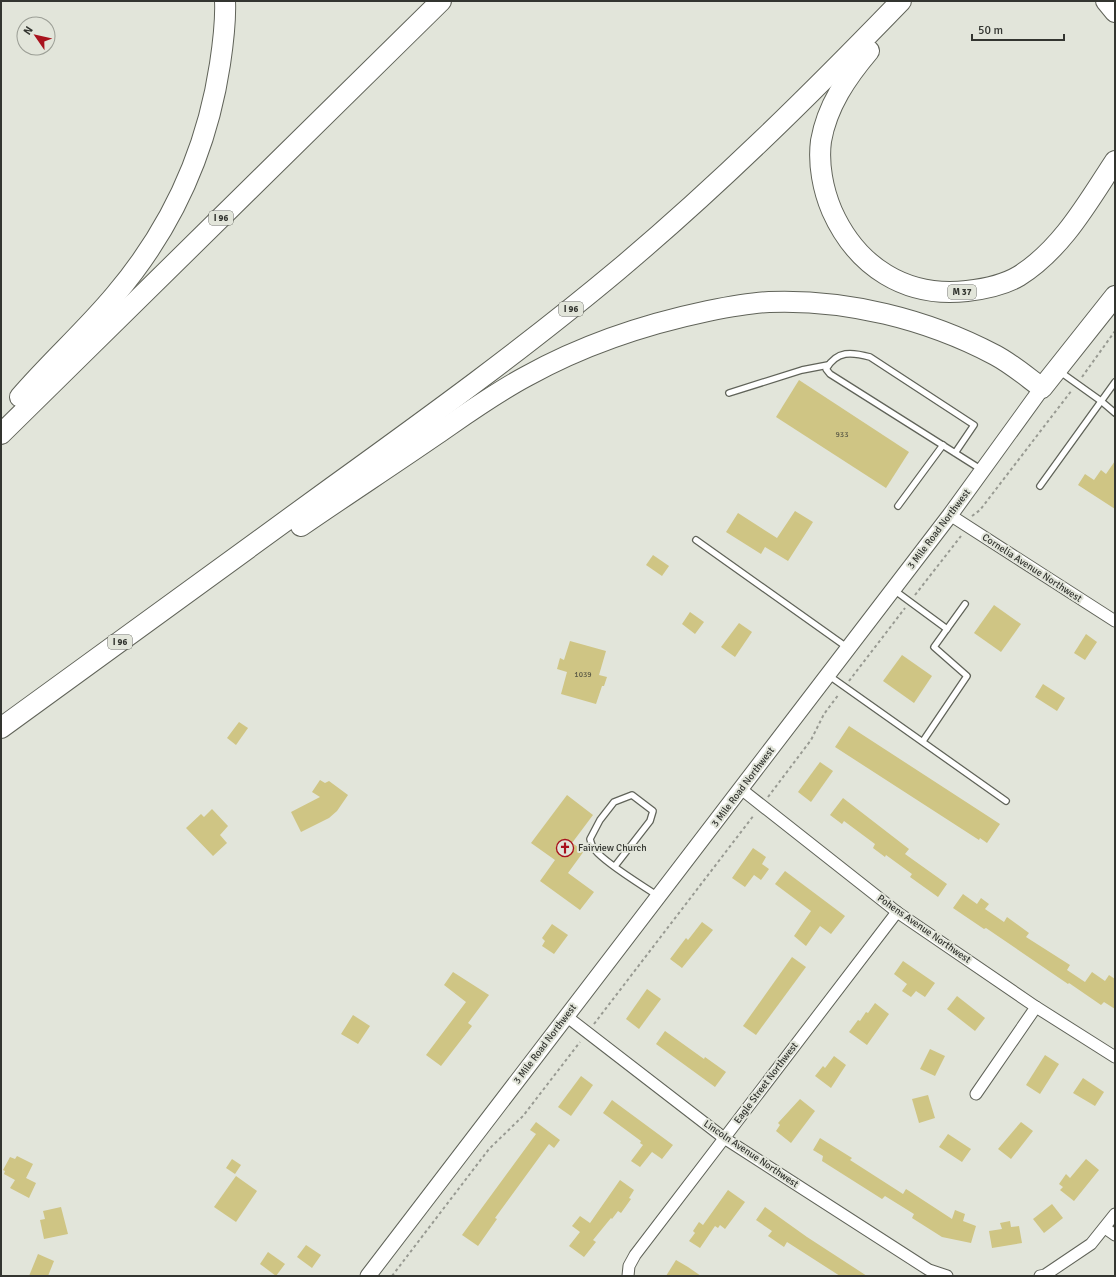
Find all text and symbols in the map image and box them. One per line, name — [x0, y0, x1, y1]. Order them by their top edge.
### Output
north arrow — [16, 16, 56, 56]
scale bar — [972, 16, 1064, 42]
text: 50 m — [978, 23, 1003, 38]
text: N — [21, 24, 36, 37]
road number: I 96 — [209, 211, 233, 225]
road number: M 37 — [948, 285, 976, 299]
road number: I 96 — [559, 302, 583, 316]
house number: 933 — [836, 429, 848, 439]
street label: 3 Mile Road Northwest — [905, 486, 973, 571]
street label: Cornelia Avenue Northwest — [980, 531, 1084, 605]
road number: I 96 — [108, 635, 132, 649]
house number: 1039 — [574, 669, 592, 679]
street label: 3 Mile Road Northwest — [709, 744, 777, 829]
church icon: Fairview Church — [555, 838, 575, 858]
place label: Fairview Church — [578, 842, 647, 854]
street label: Pohens Avenue Northwest — [875, 892, 973, 966]
street label: 3 Mile Road Northwest — [511, 1001, 579, 1086]
street label: Eagle Street Northwest — [731, 1040, 801, 1126]
street label: Lincoln Avenue Northwest — [701, 1118, 801, 1191]

